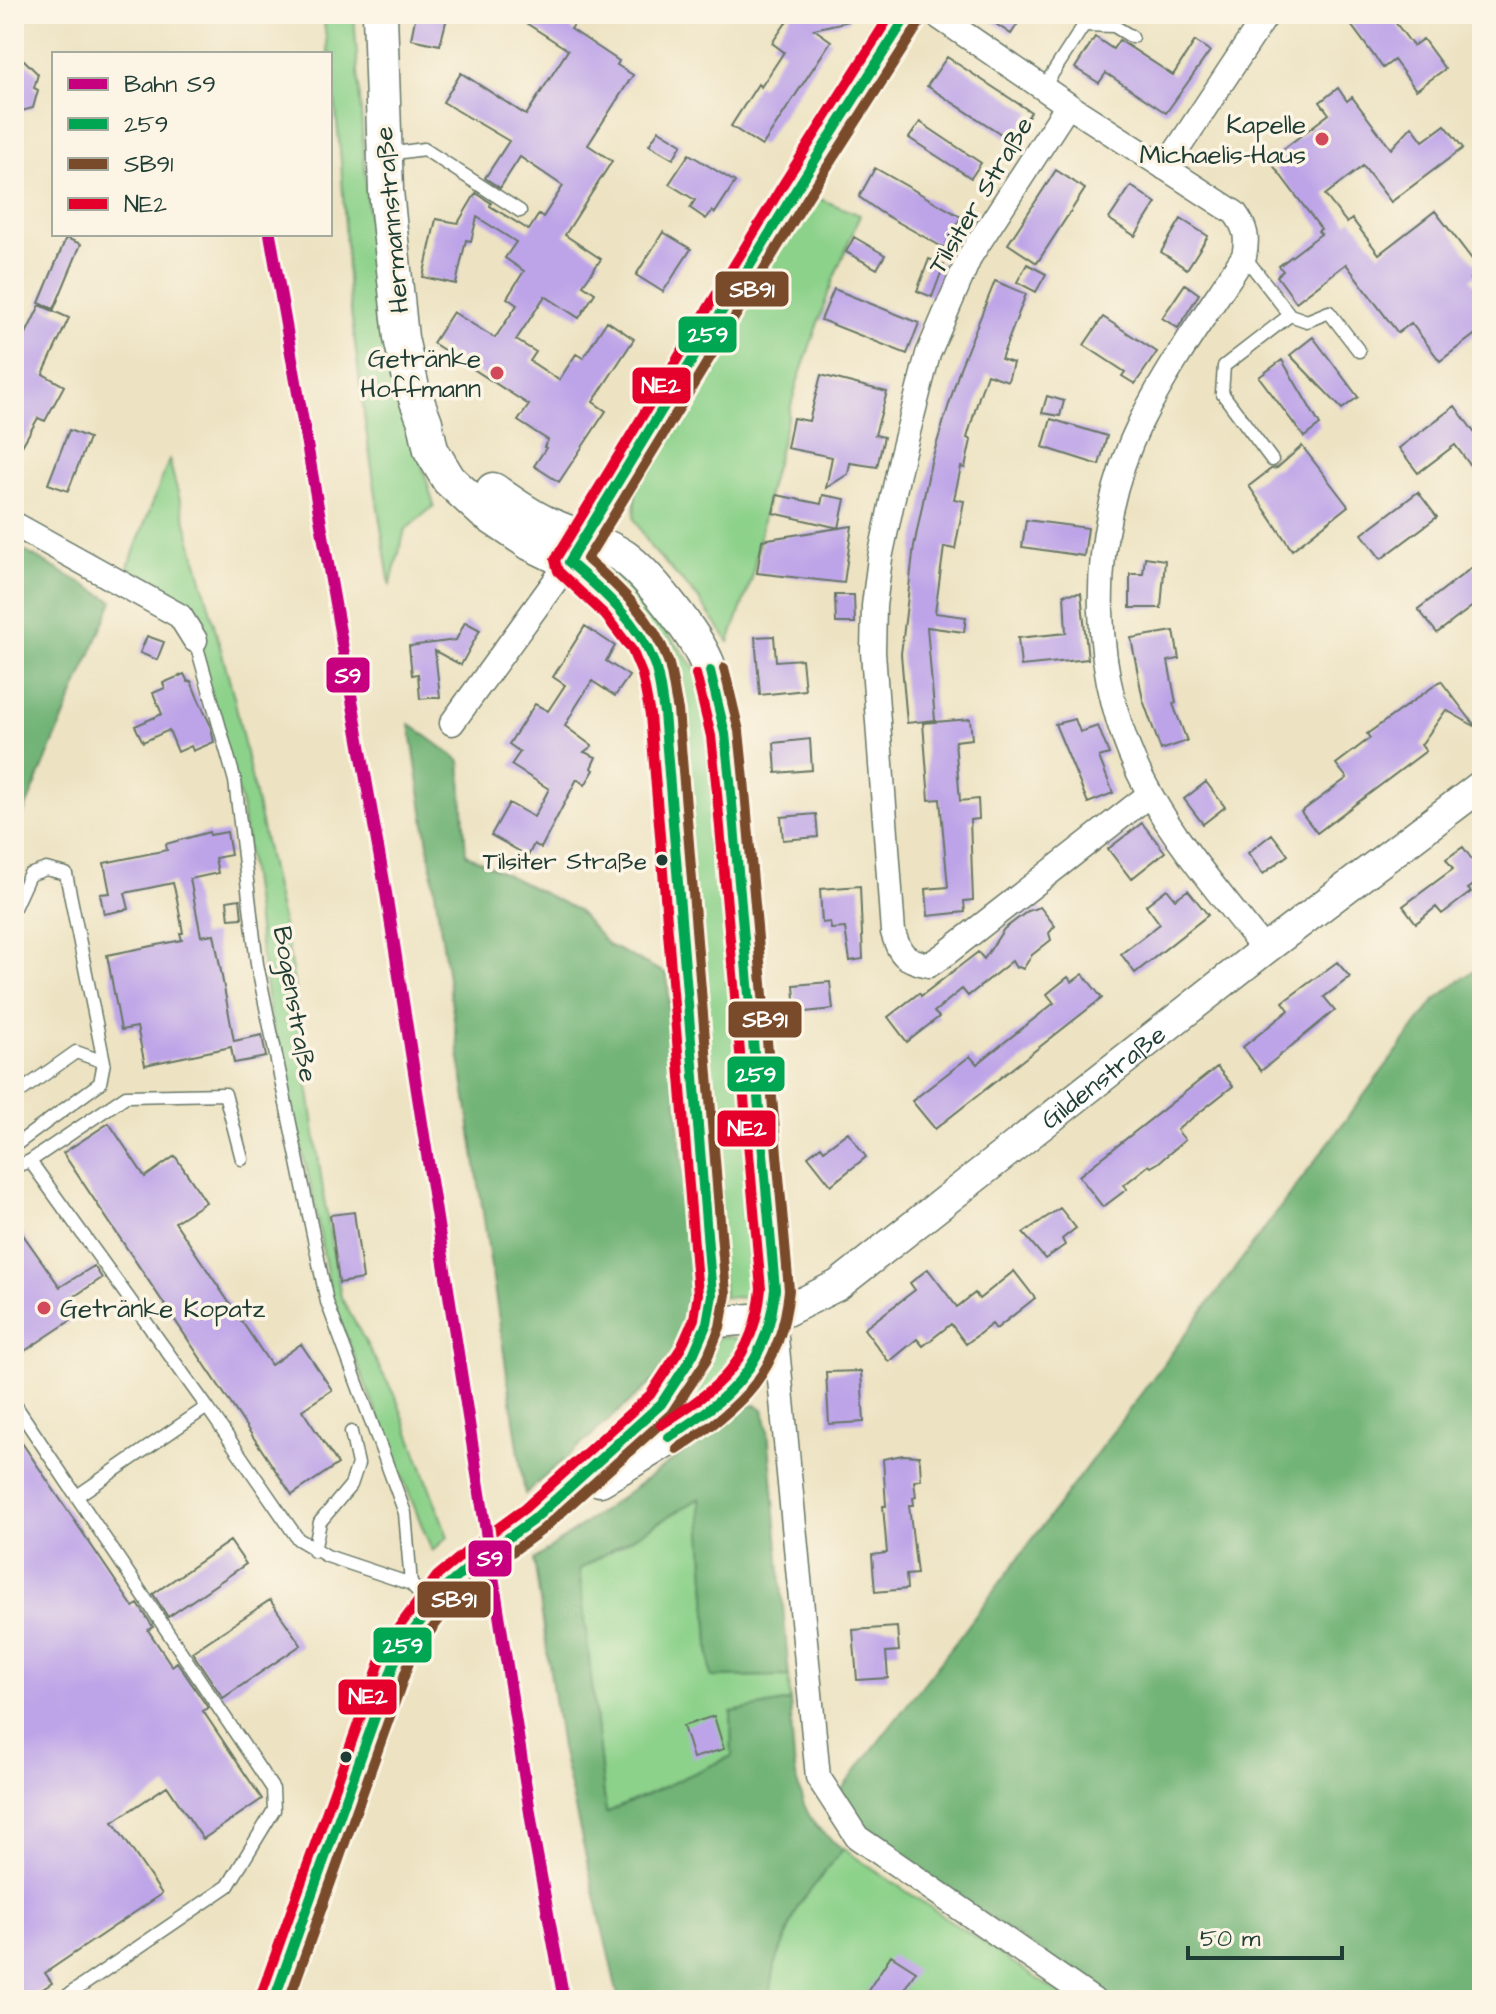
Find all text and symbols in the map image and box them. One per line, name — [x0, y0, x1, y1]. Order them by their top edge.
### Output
legend — [52, 52, 332, 236]
text: Bahn S9 — [124, 68, 216, 102]
place label: Kapelle Michaelis-Haus — [1140, 107, 1306, 173]
text: 259 — [124, 108, 168, 142]
street label: Tilsiter Straße — [920, 110, 1042, 281]
street label: Hermannstraße — [366, 125, 418, 315]
marker: Kapelle Michaelis-Haus — [1313, 130, 1331, 148]
text: SB91 — [124, 148, 173, 182]
text: NE2 — [124, 188, 167, 222]
line badge: SB91 — [714, 270, 790, 308]
text: SB91 — [728, 275, 775, 306]
line badge: 259 — [677, 315, 738, 354]
text: 259 — [687, 320, 728, 351]
place label: Getränke Hoffmann — [360, 341, 481, 407]
marker: Getränke Hoffmann — [488, 364, 506, 382]
line badge: NE2 — [631, 366, 692, 405]
text: NE2 — [641, 371, 681, 402]
line badge: S9 — [325, 656, 371, 694]
text: S9 — [334, 661, 361, 692]
place label: Tilsiter Straße — [483, 845, 647, 879]
marker: Tilsiter Straße — [654, 852, 670, 868]
street label: Bogenstraße — [262, 924, 326, 1085]
line badge: SB91 — [727, 1000, 803, 1039]
text: SB91 — [741, 1005, 788, 1036]
street label: Gildenstraße — [1033, 1017, 1174, 1138]
line badge: 259 — [726, 1055, 786, 1093]
text: 259 — [735, 1060, 776, 1091]
line badge: NE2 — [716, 1109, 777, 1148]
text: NE2 — [727, 1114, 767, 1145]
place label: Getränke Kopatz — [60, 1291, 265, 1327]
marker: Getränke Kopatz — [35, 1299, 53, 1317]
line badge: S9 — [467, 1539, 513, 1578]
text: S9 — [476, 1544, 503, 1575]
line badge: SB91 — [416, 1580, 492, 1619]
text: SB91 — [430, 1585, 477, 1616]
line badge: 259 — [372, 1626, 433, 1664]
text: 259 — [382, 1631, 423, 1662]
line badge: NE2 — [337, 1678, 398, 1716]
text: NE2 — [348, 1682, 388, 1713]
unlabelled marker — [338, 1749, 354, 1765]
scale bar — [1188, 1910, 1342, 1960]
text: 50 m — [1200, 1922, 1261, 1956]

